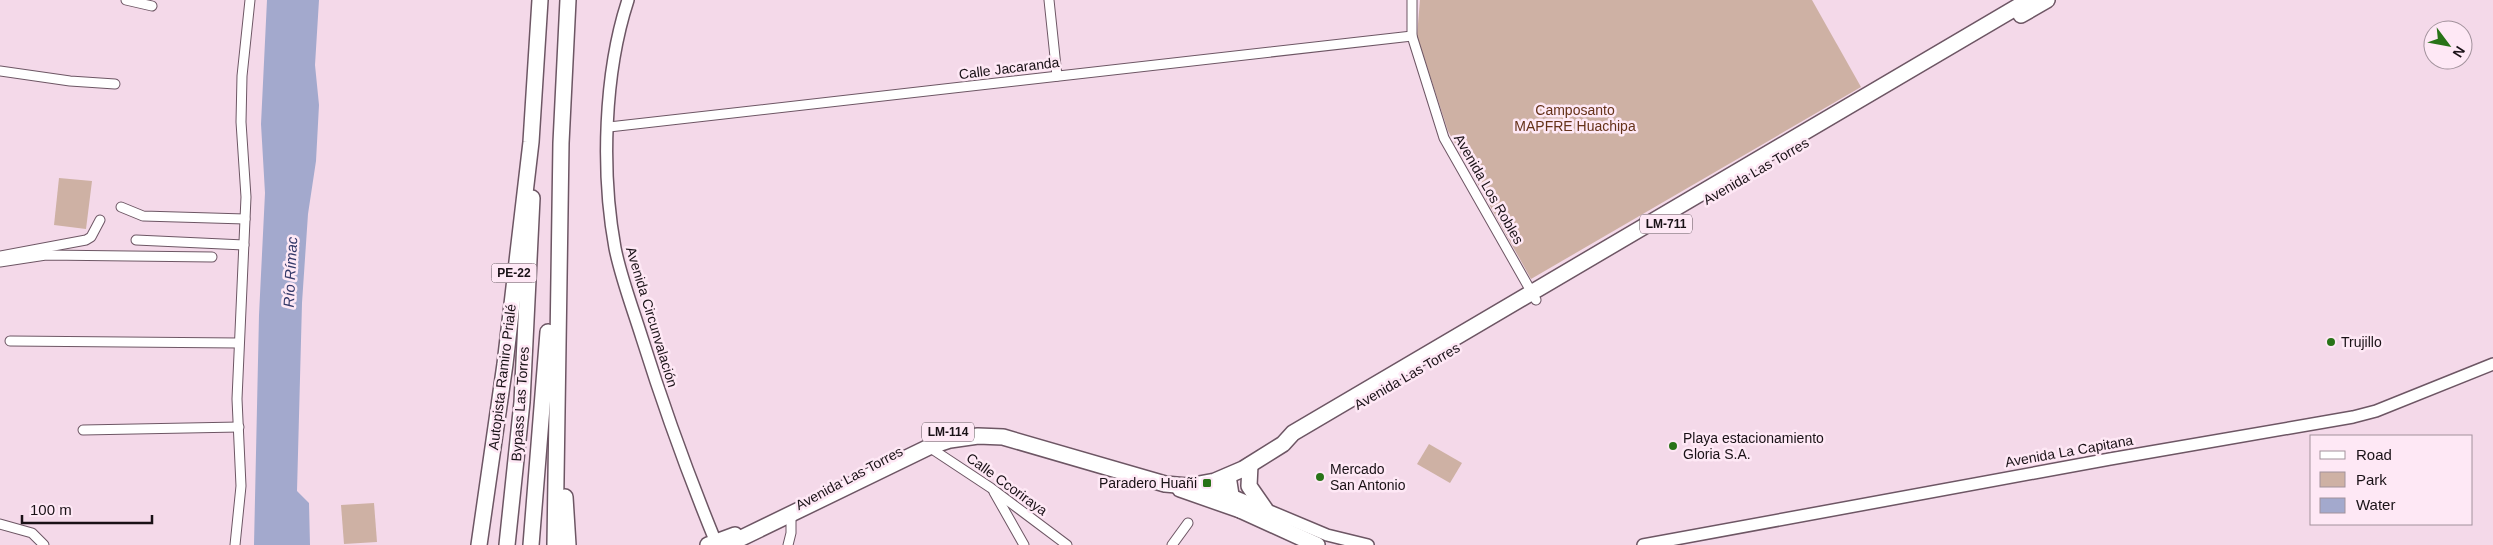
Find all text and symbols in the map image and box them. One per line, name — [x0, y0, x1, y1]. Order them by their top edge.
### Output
north arrow — [2423, 20, 2473, 70]
text: N — [2450, 43, 2468, 60]
street label: Calle Jacaranda — [958, 54, 1060, 82]
park label: Camposanto MAPFRE Huachipa — [1514, 102, 1636, 134]
street label: Avenida Los Robles — [1451, 131, 1527, 247]
street label: Avenida Las Torres — [1700, 134, 1812, 208]
road number: LM-711 — [1640, 214, 1692, 233]
water label: Río Rímac — [280, 236, 300, 308]
street label: Avenida Circunvalación — [623, 245, 681, 389]
road number: PE-22 — [492, 264, 536, 282]
street label: Autopista Ramiro Prialé — [485, 303, 519, 451]
place label: Trujillo — [2341, 334, 2382, 350]
marker: Trujillo — [2325, 336, 2337, 348]
street label: Avenida Las Torres — [1351, 339, 1463, 413]
street label: Bypass Las Torres — [508, 346, 532, 462]
road number: LM-114 — [922, 422, 974, 442]
place label: Playa estacionamiento Gloria S.A. — [1683, 430, 1824, 462]
street label: Avenida La Capitana — [2004, 432, 2134, 470]
legend — [2310, 435, 2473, 525]
marker: Playa estacionamiento Gloria S.A. — [1667, 440, 1679, 452]
street label: Avenida Las Torres — [793, 443, 905, 513]
text: Road — [2356, 446, 2392, 463]
street label: Calle Ccoriraya — [964, 449, 1051, 519]
place label: Mercado San Antonio — [1330, 461, 1406, 493]
marker: Mercado San Antonio — [1314, 471, 1326, 483]
text: Park — [2356, 471, 2387, 488]
place label: Paradero Huañi — [1099, 475, 1197, 491]
marker: Paradero Huañi — [1201, 477, 1213, 489]
scale bar — [22, 492, 152, 524]
text: Water — [2356, 496, 2395, 513]
text: 100 m — [30, 501, 72, 518]

